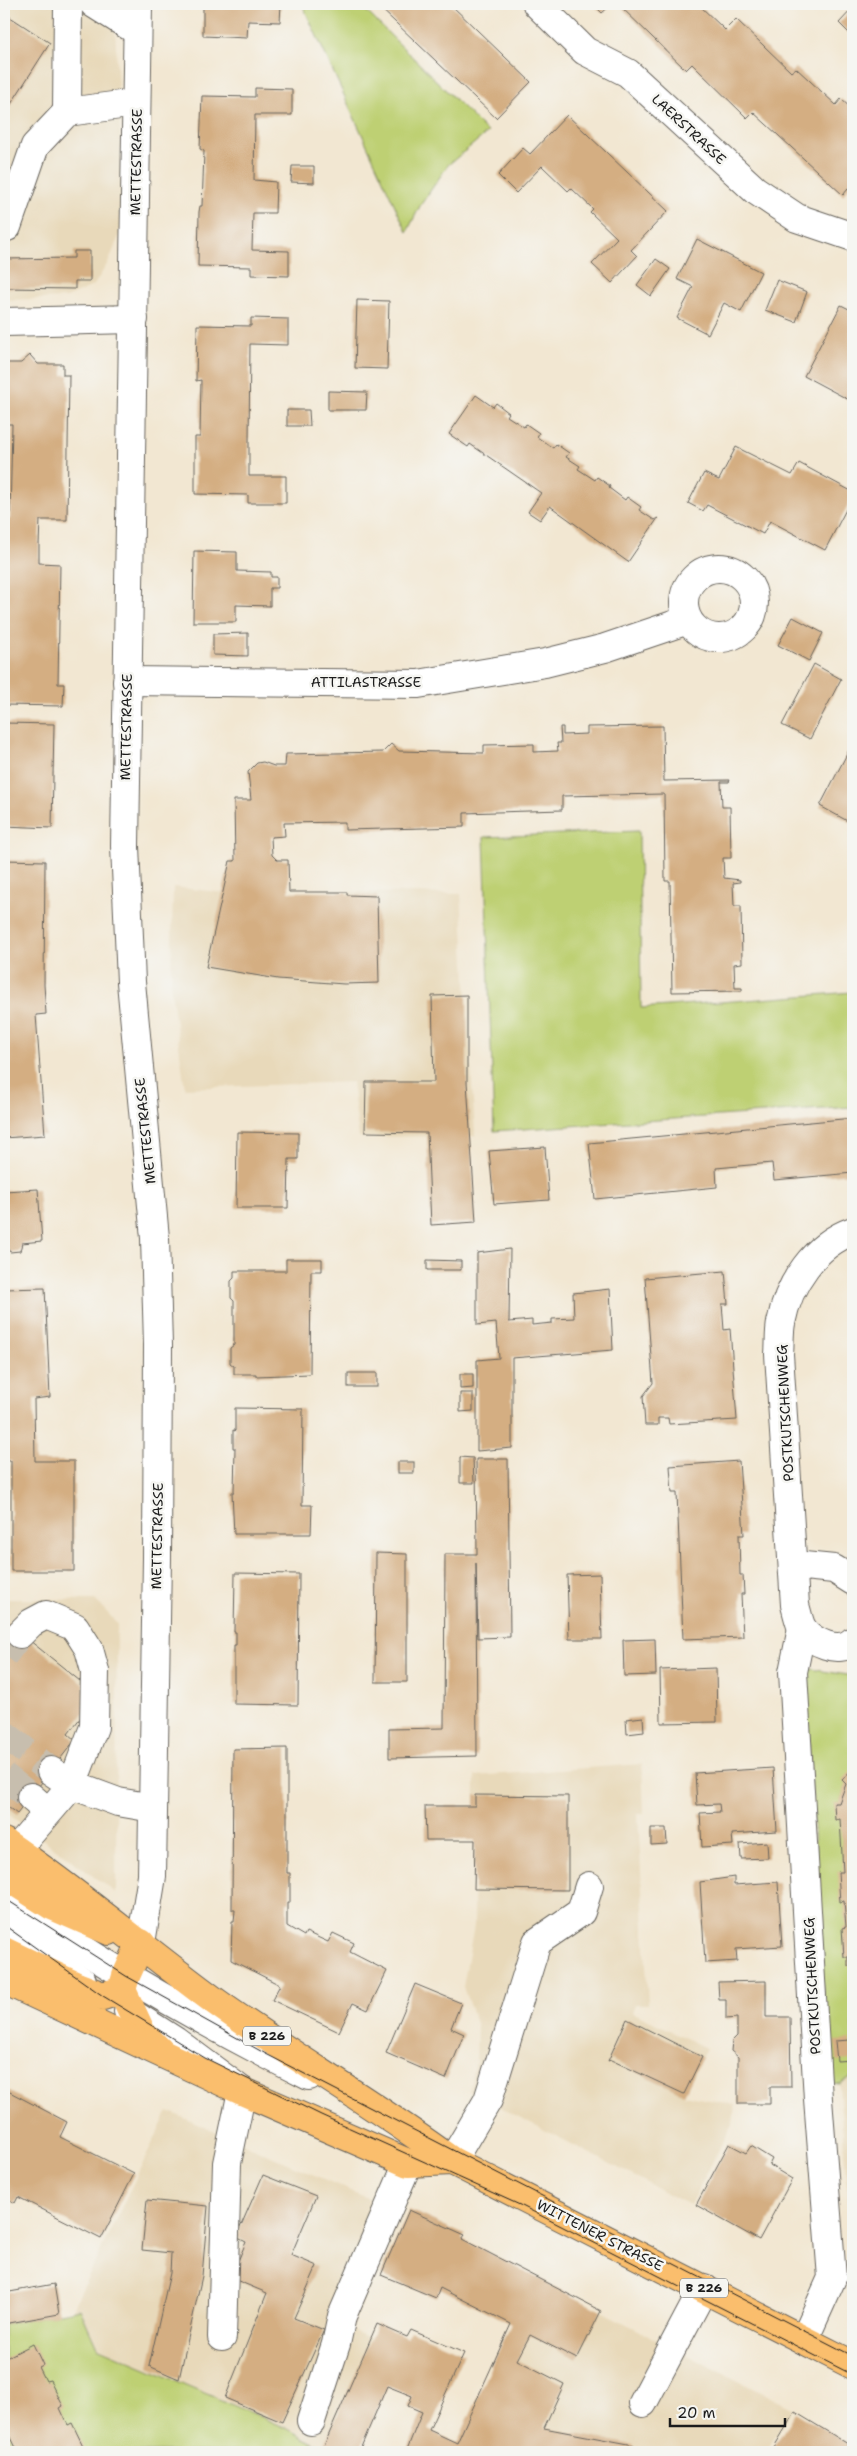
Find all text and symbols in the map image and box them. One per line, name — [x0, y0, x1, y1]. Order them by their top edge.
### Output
street label: LAERSTRASSE — [648, 90, 730, 168]
street label: METTESTRASSE — [126, 108, 146, 216]
street label: METTESTRASSE — [116, 673, 136, 781]
street label: ATTILASTRASSE — [311, 673, 422, 691]
street label: METTESTRASSE — [130, 1077, 160, 1185]
street label: POSTKUTSCHENWEG — [772, 1343, 798, 1482]
street label: METTESTRASSE — [147, 1482, 167, 1590]
street label: POSTKUTSCHENWEG — [799, 1916, 825, 2055]
road number: B 226 — [243, 2026, 291, 2045]
street label: WITTENER STRASSE — [534, 2195, 667, 2275]
road number: B 226 — [680, 2278, 728, 2298]
scale bar — [670, 2396, 784, 2428]
text: 20 m — [677, 2403, 716, 2423]

